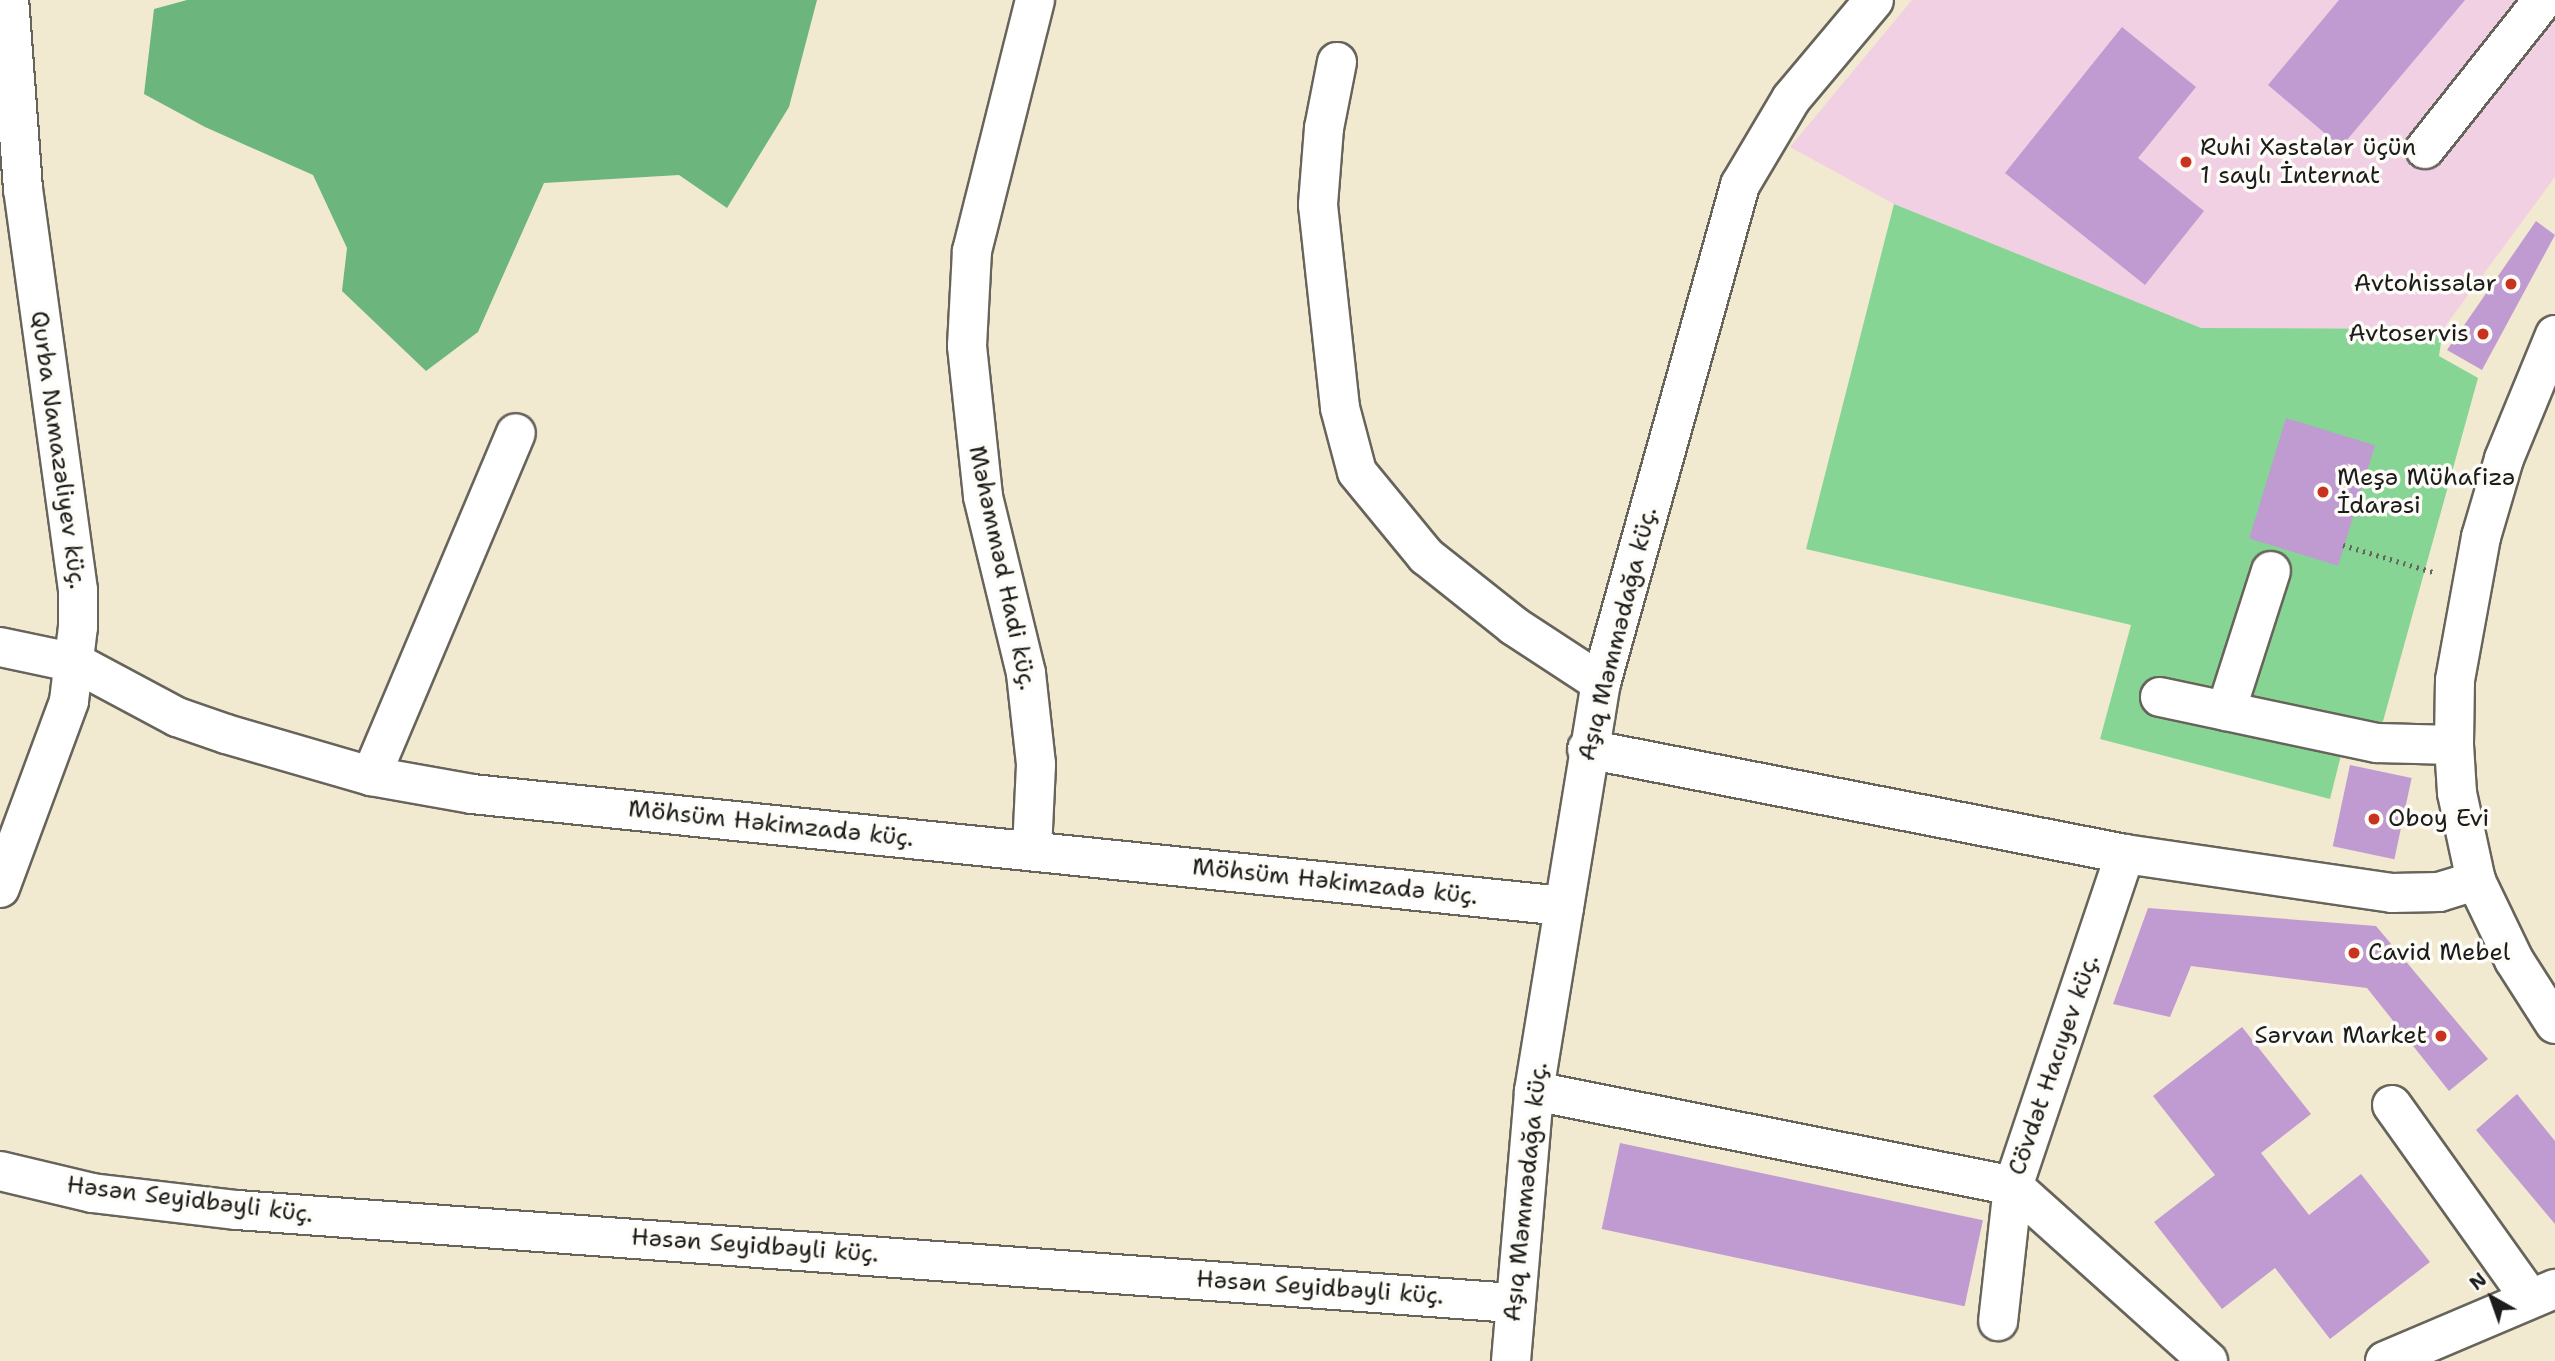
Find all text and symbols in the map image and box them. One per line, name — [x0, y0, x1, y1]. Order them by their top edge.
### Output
place label: Ruhi Xəstələr üçün 1 saylı İnternat — [2200, 134, 2416, 190]
marker: Ruhi Xəstələr üçün 1 saylı İnternat — [2178, 154, 2194, 170]
place label: Avtohissələr — [2354, 270, 2497, 298]
marker: Avtohissələr — [2503, 276, 2519, 292]
street label: Qurba Namazəliyev küç. — [24, 309, 92, 591]
place label: Avtoservis — [2348, 320, 2469, 348]
marker: Avtoservis — [2475, 326, 2491, 342]
street label: Məhəmməd Hadi küç. — [962, 443, 1042, 693]
place label: Meşə Mühafizə İdarəsi — [2337, 464, 2515, 520]
marker: Meşə Mühafizə İdarəsi — [2315, 484, 2331, 500]
street label: Aşıq Məmmədağa küç. — [1572, 504, 1664, 764]
street label: Möhsüm Həkimzadə küç. — [627, 795, 915, 853]
place label: Oboy Evi — [2388, 805, 2489, 833]
marker: Oboy Evi — [2366, 811, 2382, 827]
street label: Möhsüm Həkimzadə küç. — [1191, 853, 1479, 911]
place label: Cavid Mebel — [2368, 939, 2510, 967]
marker: Cavid Mebel — [2346, 945, 2362, 961]
street label: Cövdət Hacıyev küç. — [2003, 951, 2105, 1179]
place label: Sərvan Market — [2255, 1022, 2427, 1050]
marker: Sərvan Market — [2433, 1028, 2449, 1044]
street label: Aşıq Məmmədağa küç. — [1498, 1061, 1554, 1323]
street label: Həsən Seyidbəyli küç. — [65, 1171, 315, 1229]
street label: Həsən Seyidbəyli küç. — [630, 1223, 880, 1269]
north arrow — [2457, 1263, 2527, 1333]
street label: Həsən Seyidbəyli küç. — [1195, 1265, 1445, 1311]
text: N — [2464, 1267, 2492, 1296]

